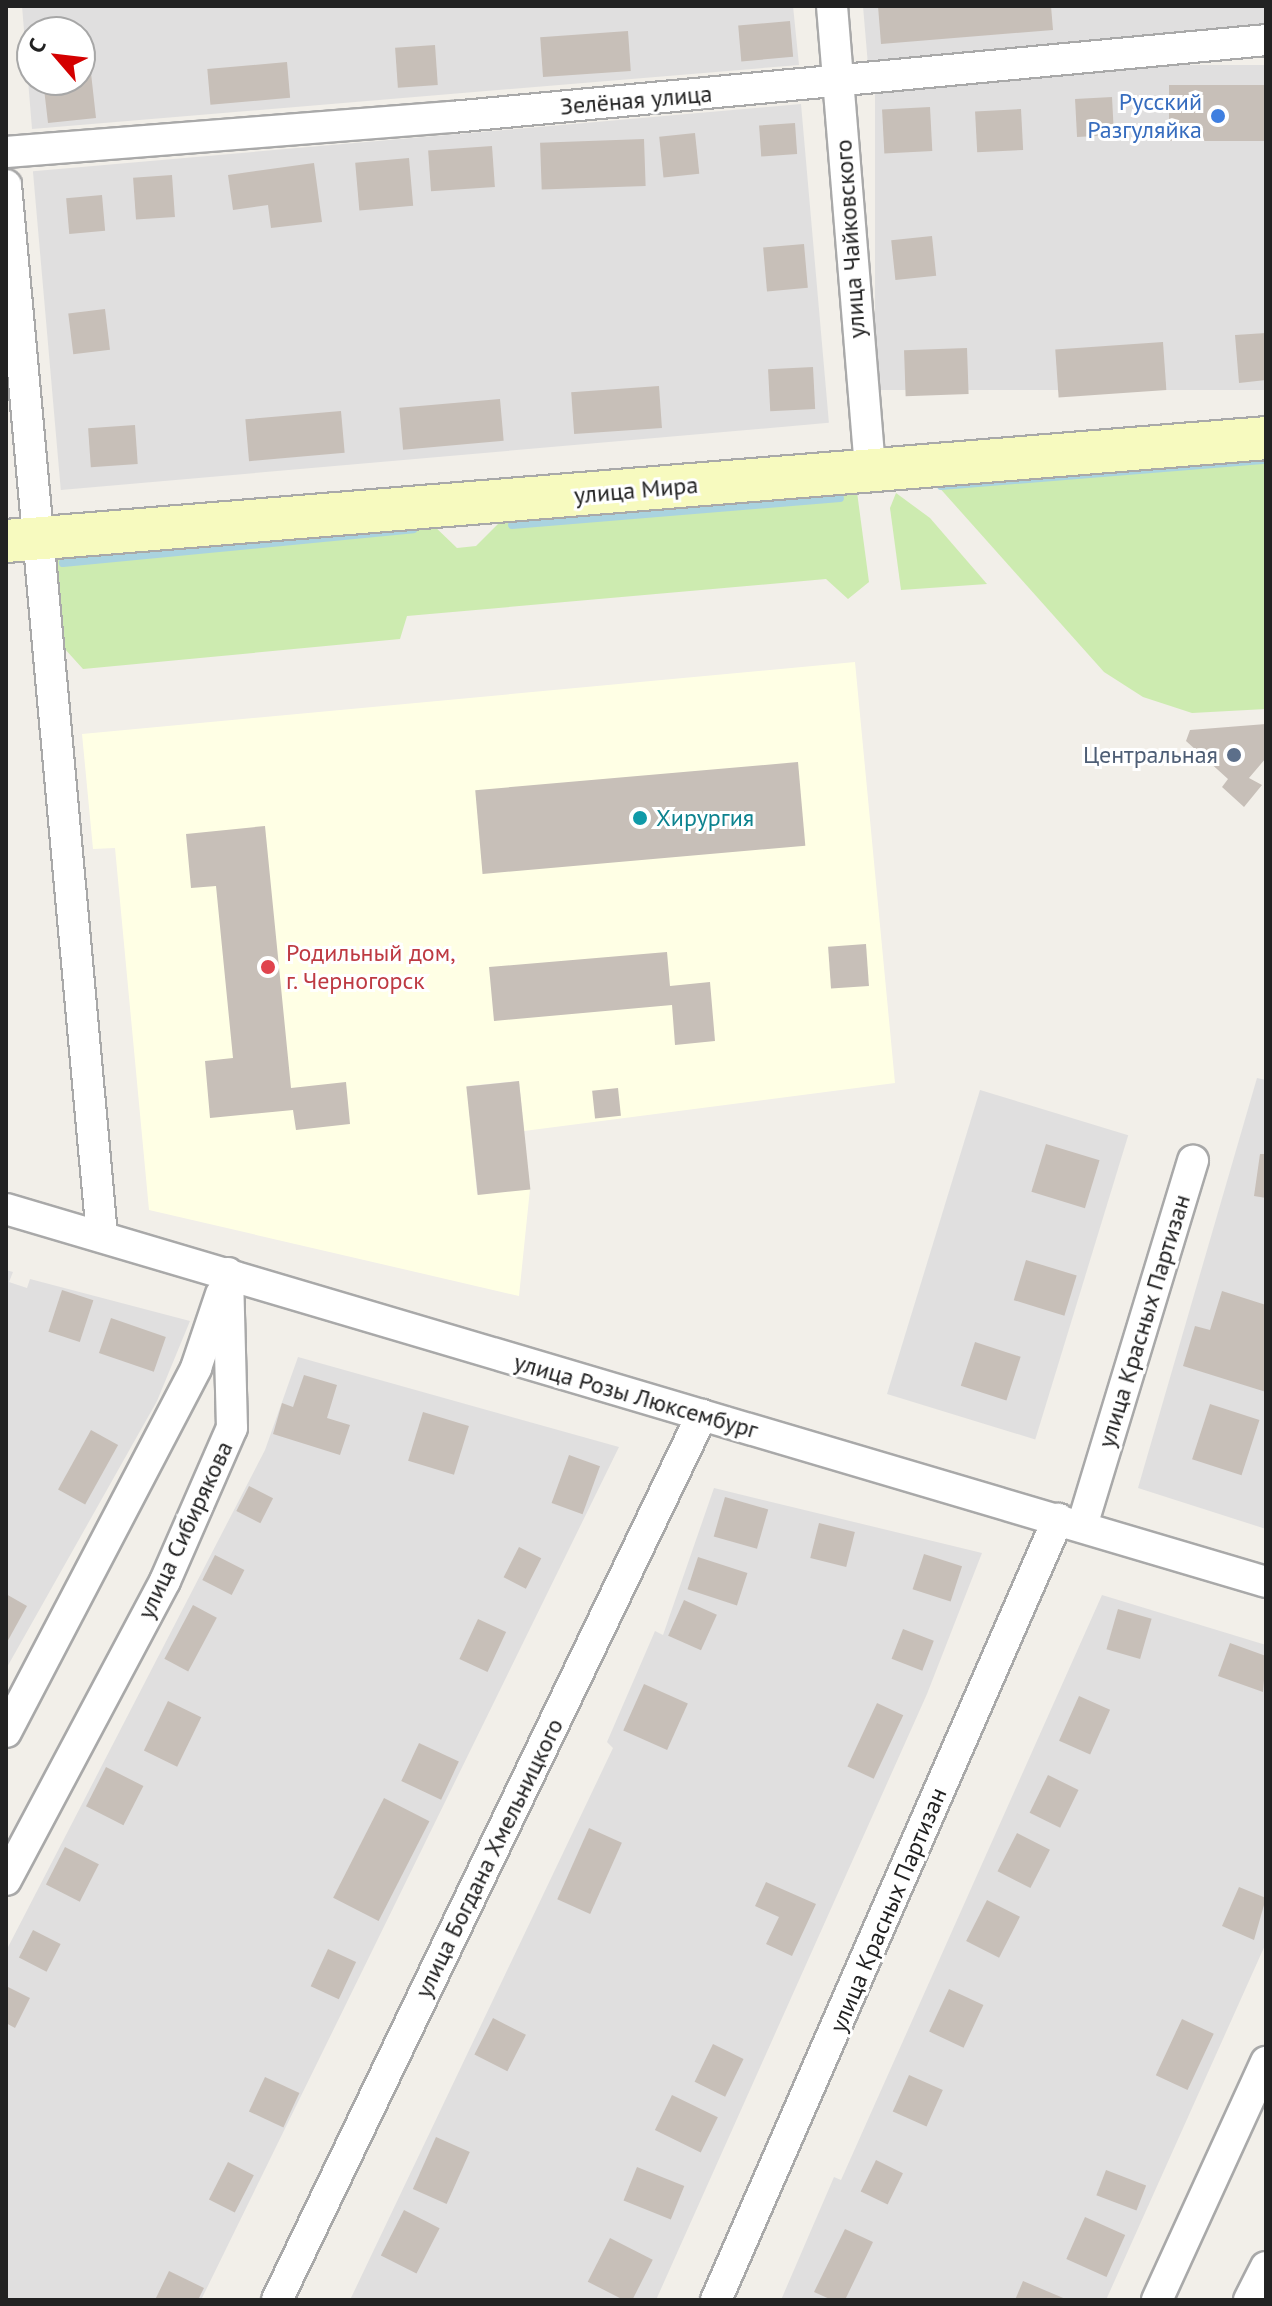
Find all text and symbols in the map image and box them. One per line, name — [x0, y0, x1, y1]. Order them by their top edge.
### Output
north arrow — [16, 16, 96, 96]
text: С — [21, 34, 52, 58]
street label: Зелёная улица — [559, 79, 713, 121]
place label: Русский Разгуляйка — [1087, 88, 1202, 144]
marker: Русский Разгуляйка — [1209, 107, 1227, 125]
street label: улица Чайковского — [829, 139, 871, 339]
street label: улица Мира — [573, 470, 699, 510]
place label: Центральная — [1083, 741, 1218, 769]
marker: Центральная — [1225, 746, 1243, 764]
place label: Хирургия — [656, 804, 754, 832]
marker: Хирургия — [631, 809, 649, 827]
place label: Родильный дом, г. Черногорск — [286, 939, 456, 995]
marker: Родильный дом, г. Черногорск — [257, 956, 279, 978]
street label: улица Красных Партизан — [1092, 1191, 1196, 1451]
street label: улица Розы Люксембург — [511, 1347, 761, 1445]
street label: улица Сибирякова — [131, 1437, 239, 1623]
street label: улица Богдана Хмельницкого — [409, 1713, 569, 2003]
street label: улица Красных Партизан — [823, 1783, 953, 2037]

